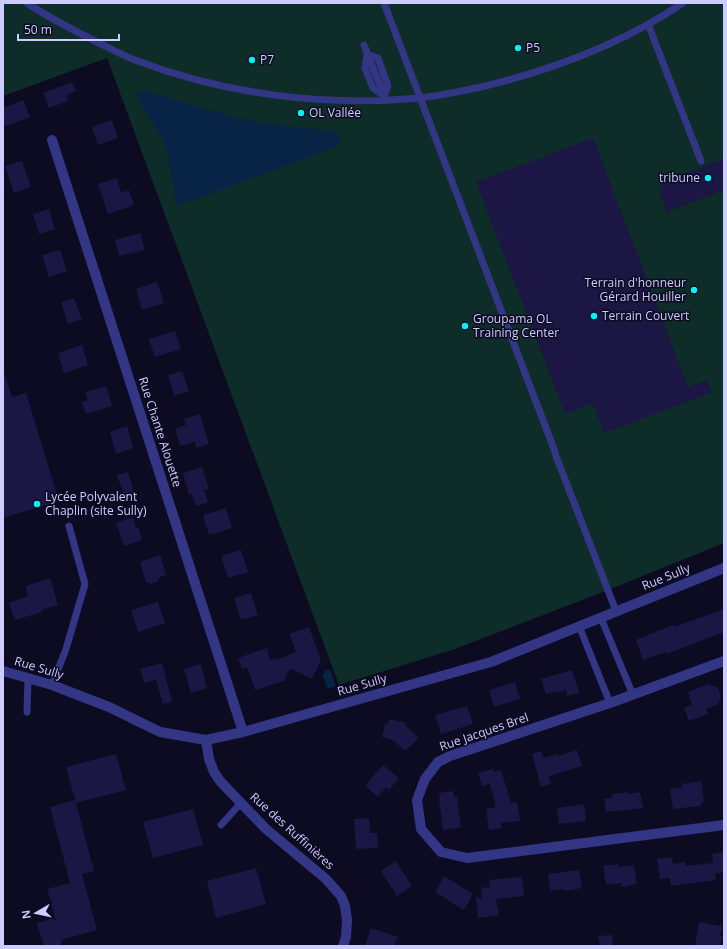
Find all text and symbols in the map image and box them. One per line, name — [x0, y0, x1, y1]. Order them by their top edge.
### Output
scale bar — [18, 16, 119, 42]
text: 50 m — [24, 21, 52, 38]
place label: P5 — [526, 39, 540, 56]
marker: P5 — [513, 43, 523, 53]
place label: P7 — [260, 51, 274, 68]
marker: P7 — [247, 55, 257, 65]
place label: OL Vallée — [309, 104, 361, 121]
marker: OL Vallée — [296, 108, 306, 118]
place label: tribune — [659, 169, 700, 186]
marker: tribune — [703, 173, 713, 183]
place label: Terrain d'honneur Gérard Houiller — [584, 274, 686, 305]
marker: Terrain d'honneur Gérard Houiller — [689, 285, 699, 295]
place label: Terrain Couvert — [602, 307, 689, 324]
place label: Groupama OL Training Center — [473, 310, 559, 341]
marker: Terrain Couvert — [589, 311, 599, 321]
marker: Groupama OL Training Center — [460, 321, 470, 331]
street label: Rue Chante Alouette — [135, 375, 186, 489]
place label: Lycée Polyvalent Chaplin (site Sully) — [45, 488, 147, 519]
marker: Lycée Polyvalent Chaplin (site Sully) — [32, 499, 42, 509]
street label: Rue Sully — [639, 559, 693, 594]
street label: Rue Sully — [12, 652, 67, 683]
street label: Rue Sully — [335, 669, 389, 700]
street label: Rue Jacques Brel — [437, 708, 531, 755]
street label: Rue des Ruffinières — [247, 788, 338, 873]
north arrow — [16, 893, 56, 933]
text: N — [18, 909, 34, 920]

